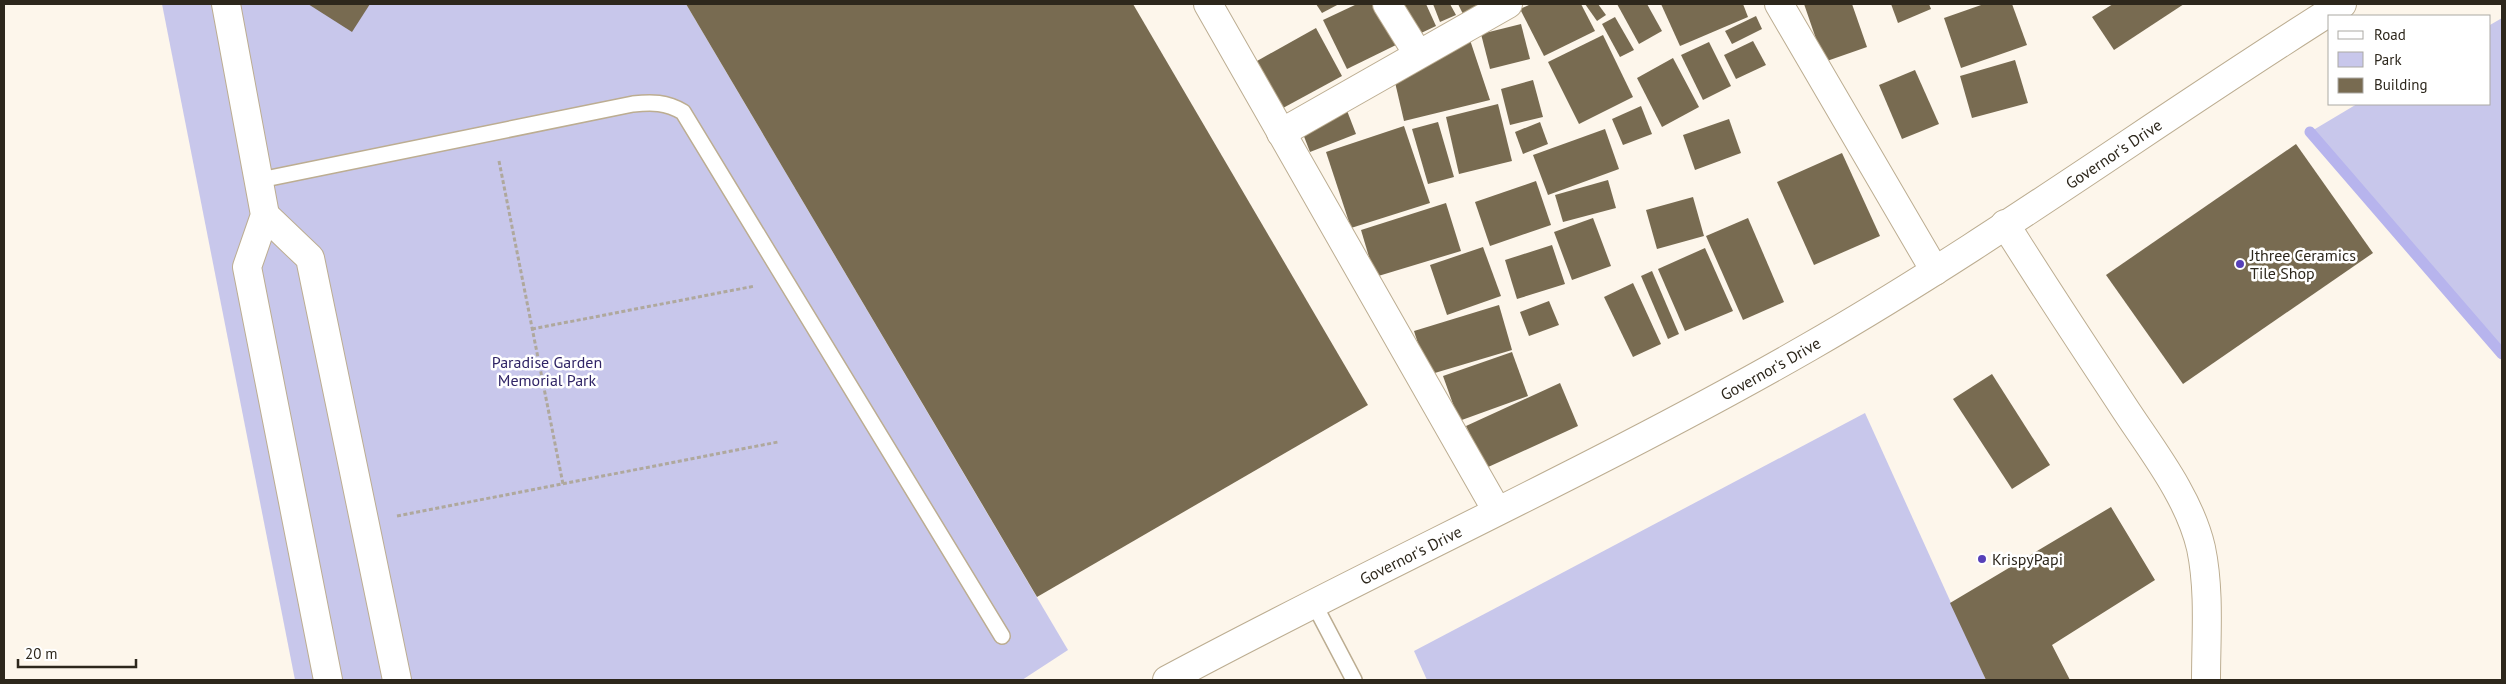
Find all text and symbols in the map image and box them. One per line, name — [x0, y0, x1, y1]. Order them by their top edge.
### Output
legend — [2328, 15, 2491, 105]
text: Road — [2374, 25, 2406, 44]
text: Park — [2374, 50, 2402, 69]
text: Building — [2374, 75, 2428, 94]
street label: Governor's Drive — [2062, 114, 2165, 193]
place label: Jthree Ceramics Tile Shop — [2249, 245, 2356, 283]
marker: Jthree Ceramics Tile Shop — [2234, 258, 2246, 270]
street label: Governor's Drive — [1717, 333, 1824, 405]
park label: Paradise Garden Memorial Park — [492, 352, 602, 390]
street label: Governor's Drive — [1356, 521, 1465, 589]
place label: KrispyPapi — [1992, 549, 2063, 569]
marker: KrispyPapi — [1976, 553, 1988, 565]
scale bar — [18, 636, 135, 668]
text: 20 m — [25, 644, 58, 663]

